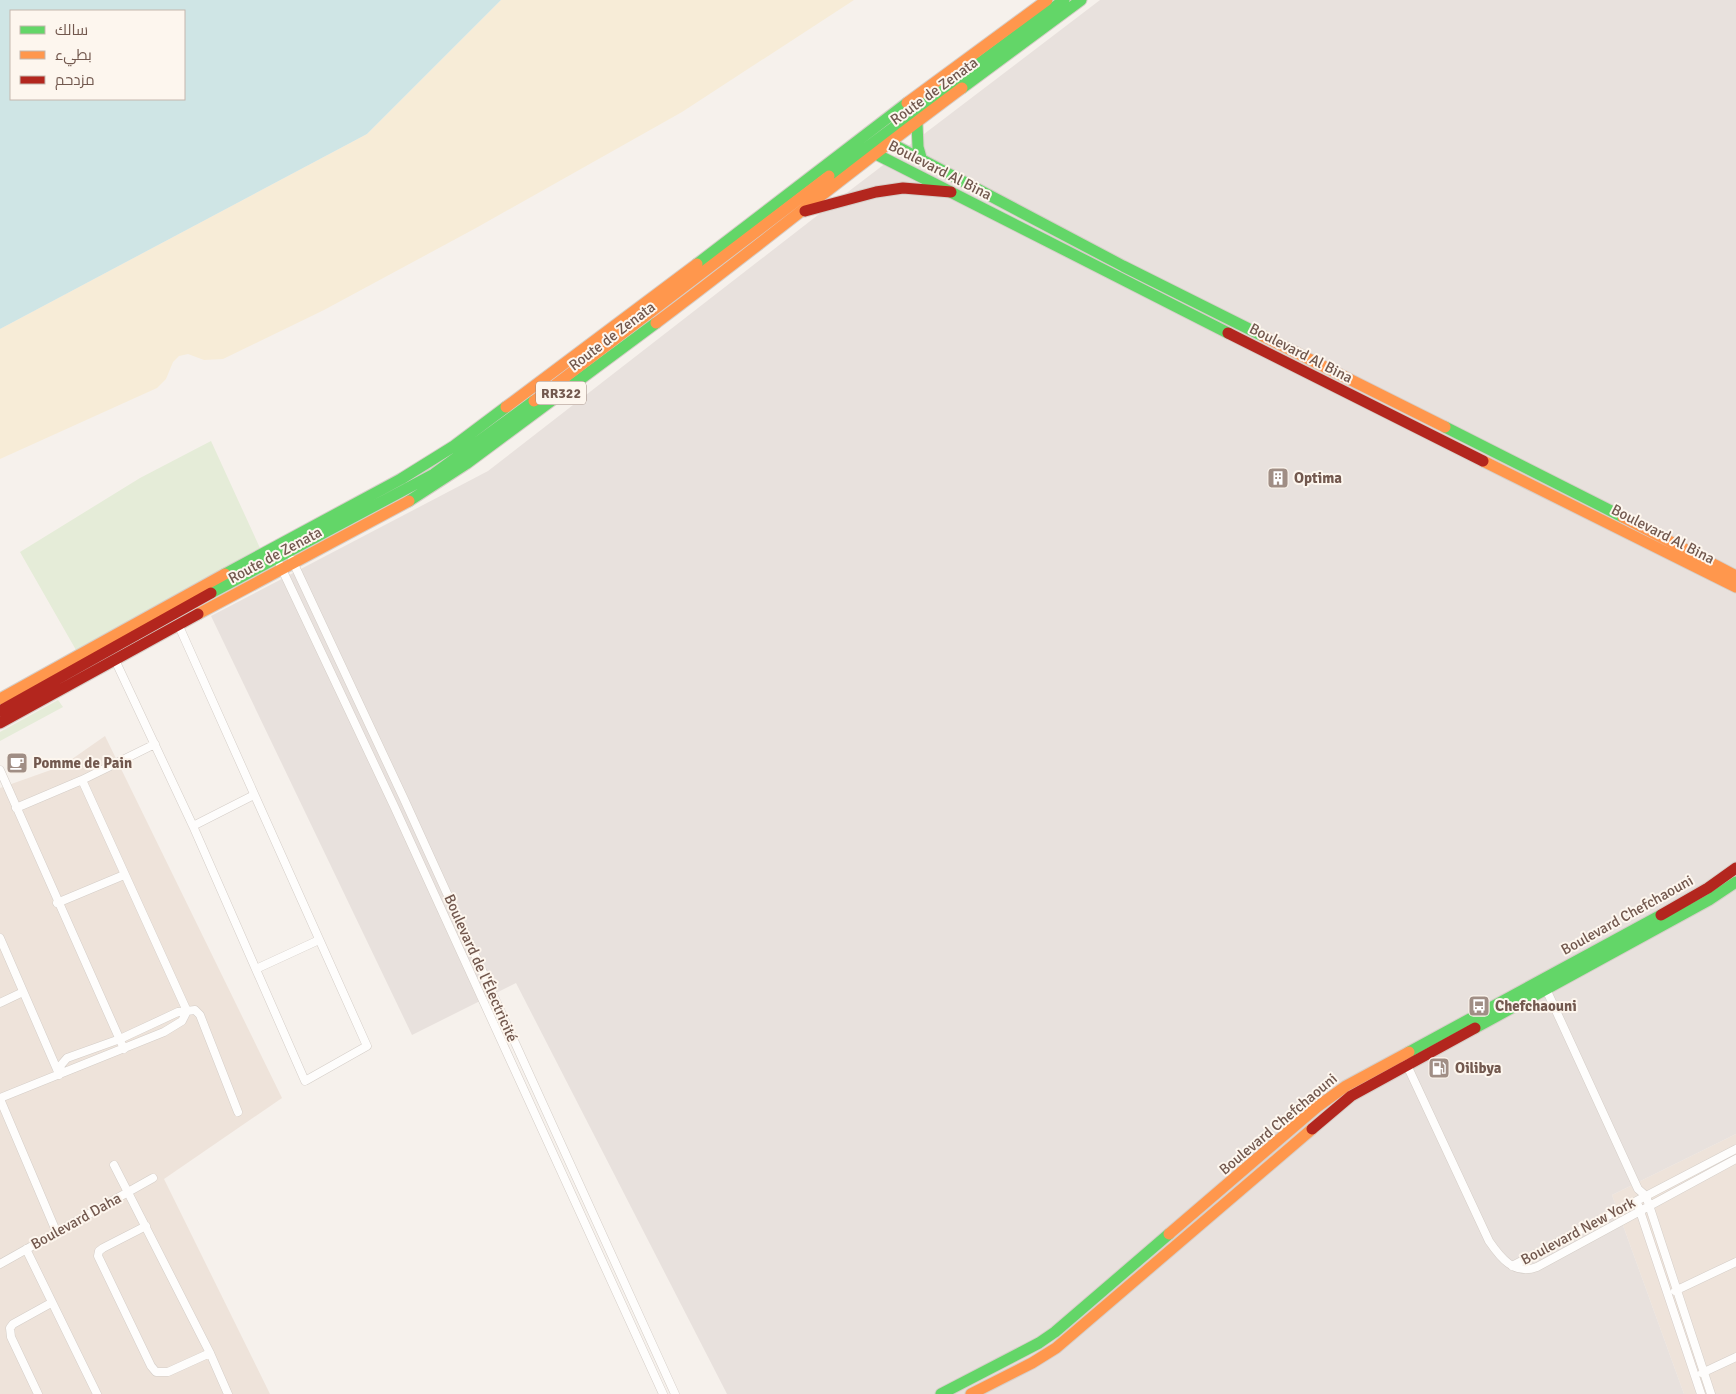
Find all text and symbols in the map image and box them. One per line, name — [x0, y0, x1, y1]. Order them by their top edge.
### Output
legend — [10, 10, 185, 100]
text: سالك — [55, 21, 88, 39]
text: بطيء — [55, 46, 92, 67]
street label: Route de Zenata — [887, 53, 981, 129]
text: مزدحم — [55, 71, 95, 90]
street label: Boulevard Al Bina — [885, 136, 995, 204]
street label: Route de Zenata — [565, 298, 659, 374]
street label: Boulevard Al Bina — [1246, 319, 1356, 387]
road number: RR322 — [536, 382, 586, 404]
building icon: Optima — [1266, 466, 1290, 490]
place label: Optima — [1294, 469, 1342, 487]
street label: Boulevard Al Bina — [1608, 500, 1718, 568]
street label: Route de Zenata — [225, 523, 325, 587]
cafe icon: Pomme de Pain — [5, 751, 29, 775]
place label: Pomme de Pain — [33, 754, 132, 772]
street label: Boulevard Chefchaouni — [1558, 871, 1696, 959]
street label: Boulevard de l'Électricité — [440, 891, 523, 1045]
bus stop icon: Chefchaouni — [1467, 994, 1491, 1018]
place label: Chefchaouni — [1495, 997, 1577, 1015]
fuel station icon: Oilibya — [1427, 1056, 1451, 1080]
place label: Oilibya — [1455, 1059, 1502, 1077]
street label: Boulevard Chefchaouni — [1215, 1069, 1341, 1179]
street label: Boulevard Daha — [28, 1189, 124, 1253]
street label: Boulevard New York — [1518, 1193, 1639, 1269]

